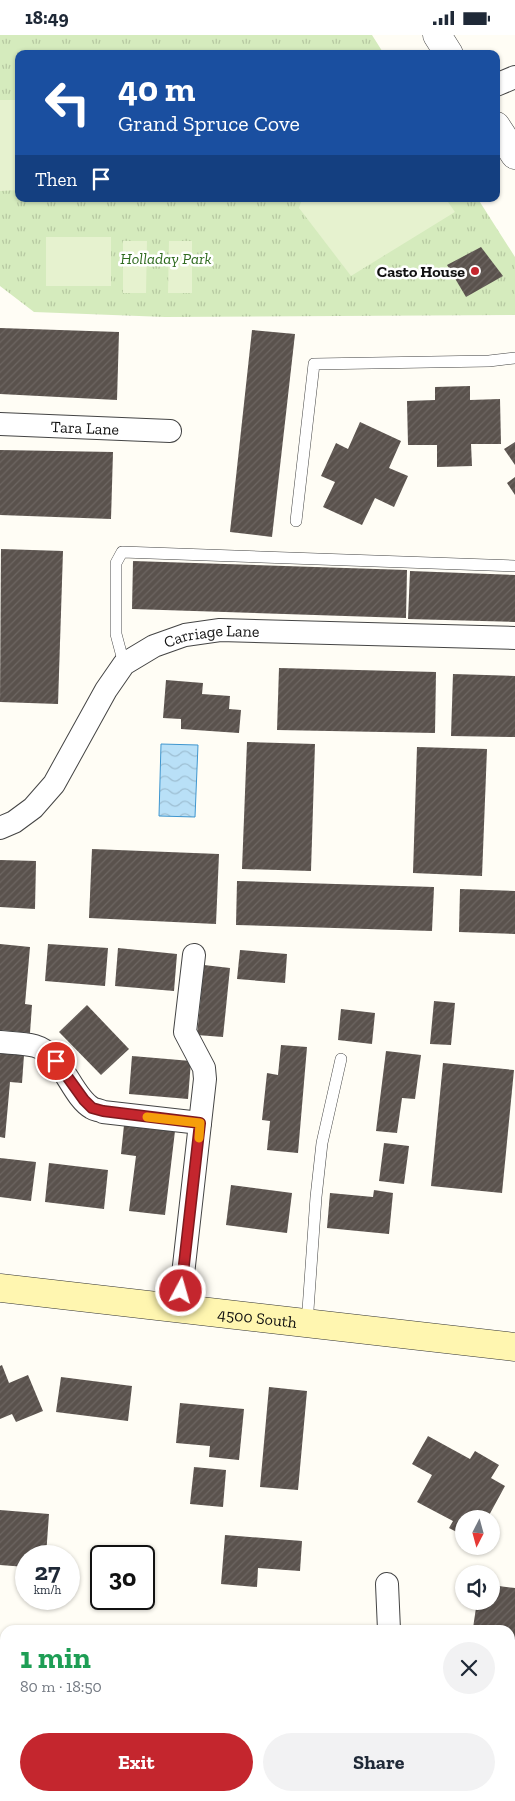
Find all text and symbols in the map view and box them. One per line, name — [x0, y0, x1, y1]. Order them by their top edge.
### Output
text: 18:49 — [25, 6, 69, 29]
text: 40 m — [118, 68, 195, 110]
icon: left — [35, 70, 100, 135]
text: Grand Spruce Cove — [118, 110, 300, 137]
icon: arrive — [87, 165, 115, 193]
text: Then — [35, 168, 77, 191]
park label: Holladay Park — [120, 249, 212, 268]
place label: Casto House — [377, 262, 465, 281]
marker: Casto House — [469, 265, 481, 277]
street label: Tara Lane — [50, 417, 120, 438]
street label: Carriage Lane — [161, 620, 260, 651]
pin — [35, 1040, 77, 1082]
icon: arrive — [42, 1047, 70, 1075]
position arrow — [154, 1264, 206, 1316]
street label: 4500 South — [217, 1304, 298, 1331]
north arrow — [455, 1510, 500, 1555]
map controls — [455, 1510, 500, 1610]
speed limit sign: 30 — [90, 1545, 155, 1610]
text: 27 — [35, 1556, 60, 1586]
button: sound — [455, 1565, 500, 1610]
text: km/h — [34, 1583, 61, 1597]
text: 1 min — [20, 1640, 91, 1676]
button: close — [443, 1642, 495, 1694]
text: 80 m · 18:50 — [20, 1677, 102, 1696]
button: Exit — [20, 1733, 253, 1791]
button: Share — [263, 1733, 495, 1791]

